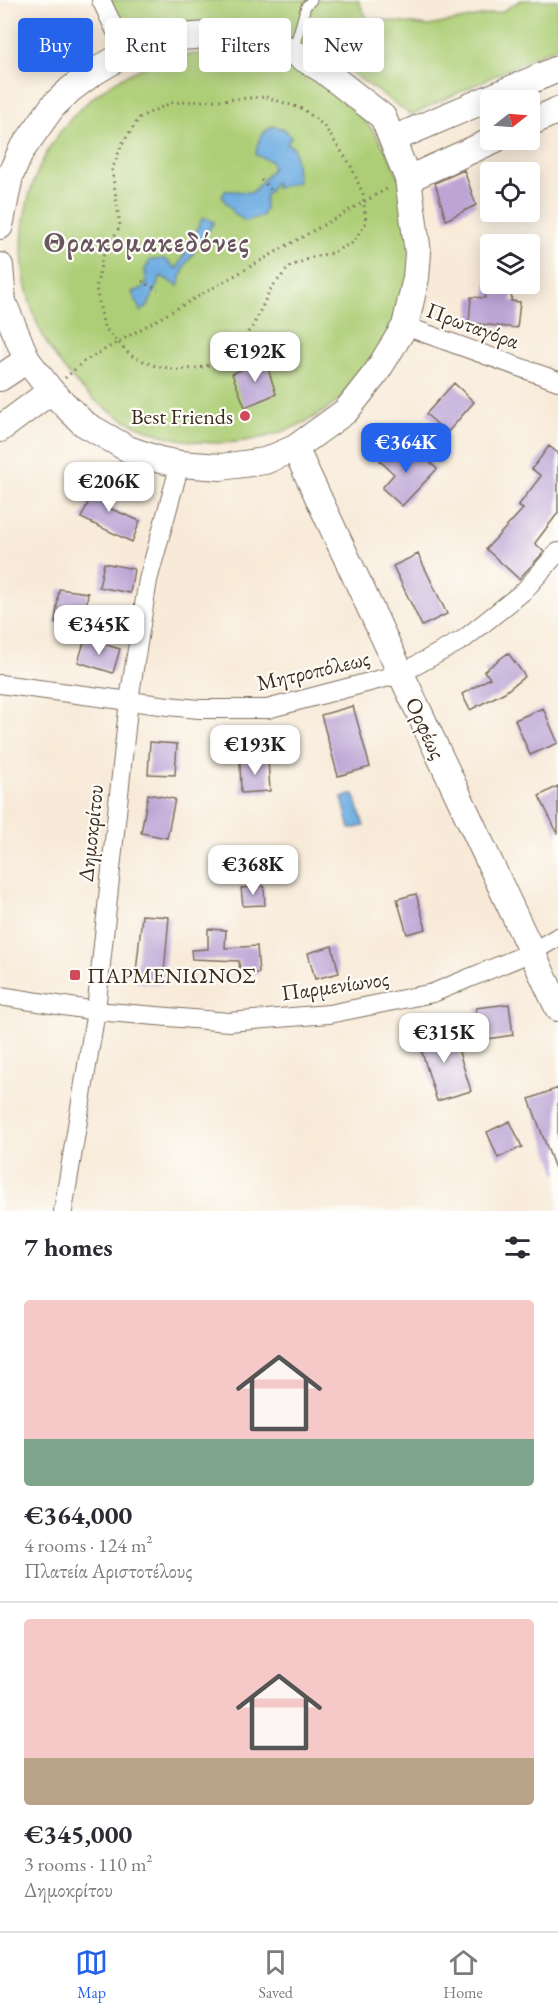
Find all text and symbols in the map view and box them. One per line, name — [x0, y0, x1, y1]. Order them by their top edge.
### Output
chip: Buy — [18, 18, 93, 72]
chip: Rent — [105, 18, 187, 72]
chip: Filters — [199, 18, 291, 72]
chip: New — [303, 18, 384, 72]
north arrow — [480, 90, 540, 150]
map controls — [480, 90, 540, 294]
button: locate — [480, 162, 540, 222]
district label: Θρακομακεδόνες — [44, 224, 250, 260]
button: layers — [480, 234, 540, 294]
street label: Πρωταγόρα — [423, 295, 524, 356]
pin: €192K — [213, 332, 297, 383]
text: €192K — [224, 338, 286, 364]
place label: Best Friends — [131, 402, 233, 431]
marker: Best Friends — [238, 409, 252, 423]
pin: €364K — [364, 423, 448, 474]
text: €364K — [375, 429, 437, 455]
pin: €206K — [67, 462, 151, 513]
text: €206K — [78, 468, 140, 494]
pin: €345K — [57, 605, 141, 656]
text: €345K — [68, 611, 130, 637]
street label: Μητροπόλεως — [254, 643, 372, 698]
street label: Ορφέως — [399, 693, 452, 764]
pin: €193K — [213, 725, 297, 776]
text: €193K — [224, 731, 286, 757]
street label: Δημοκρίτου — [71, 783, 110, 883]
pin: €368K — [211, 845, 295, 896]
text: €368K — [222, 851, 284, 877]
place label: ΠΑΡΜΕΝΙΩΝΟΣ — [87, 961, 256, 990]
street label: Παρμενίωνος — [279, 964, 391, 1007]
marker: ΠΑΡΜΕΝΙΩΝΟΣ — [68, 968, 82, 982]
pin: €315K — [402, 1013, 486, 1064]
text: €315K — [413, 1019, 475, 1045]
text: 7 homes — [24, 1230, 113, 1264]
icon: filters — [501, 1231, 534, 1264]
icon: home — [225, 1339, 333, 1447]
text: €364,000 — [24, 1498, 132, 1532]
text: 4 rooms · 124 m² — [24, 1532, 152, 1558]
text: Πλατεία Αριστοτέλους — [24, 1558, 192, 1584]
icon: home — [225, 1658, 333, 1766]
text: €345,000 — [24, 1817, 132, 1851]
text: 3 rooms · 110 m² — [24, 1851, 152, 1877]
text: Δημοκρίτου — [24, 1877, 113, 1903]
tab: Map — [75, 1946, 108, 2003]
tab: Saved — [259, 1946, 293, 2003]
tab: Home — [443, 1946, 483, 2003]

